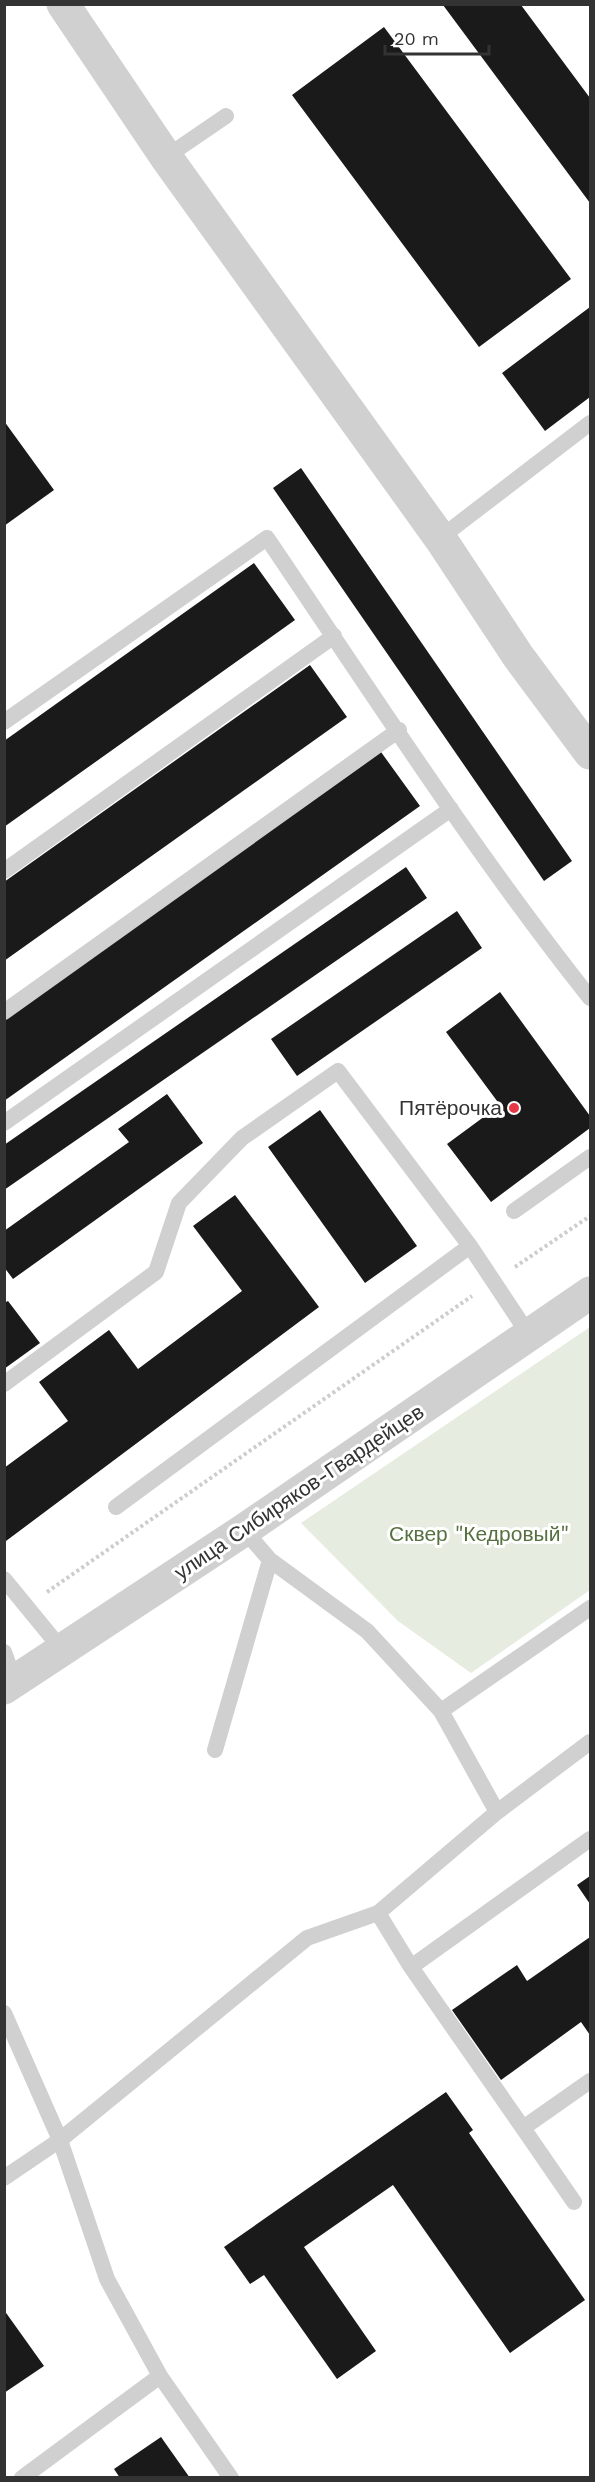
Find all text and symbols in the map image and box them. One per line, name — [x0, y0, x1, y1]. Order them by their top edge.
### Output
scale bar — [385, 18, 488, 56]
text: 20 m — [394, 28, 439, 49]
place label: Пятёрочка — [399, 1095, 502, 1120]
marker: Пятёрочка — [507, 1101, 521, 1115]
street label: улица Сибиряков-Гвардейцев — [169, 1399, 428, 1585]
park label: Сквер "Кедровый" — [389, 1521, 569, 1546]

